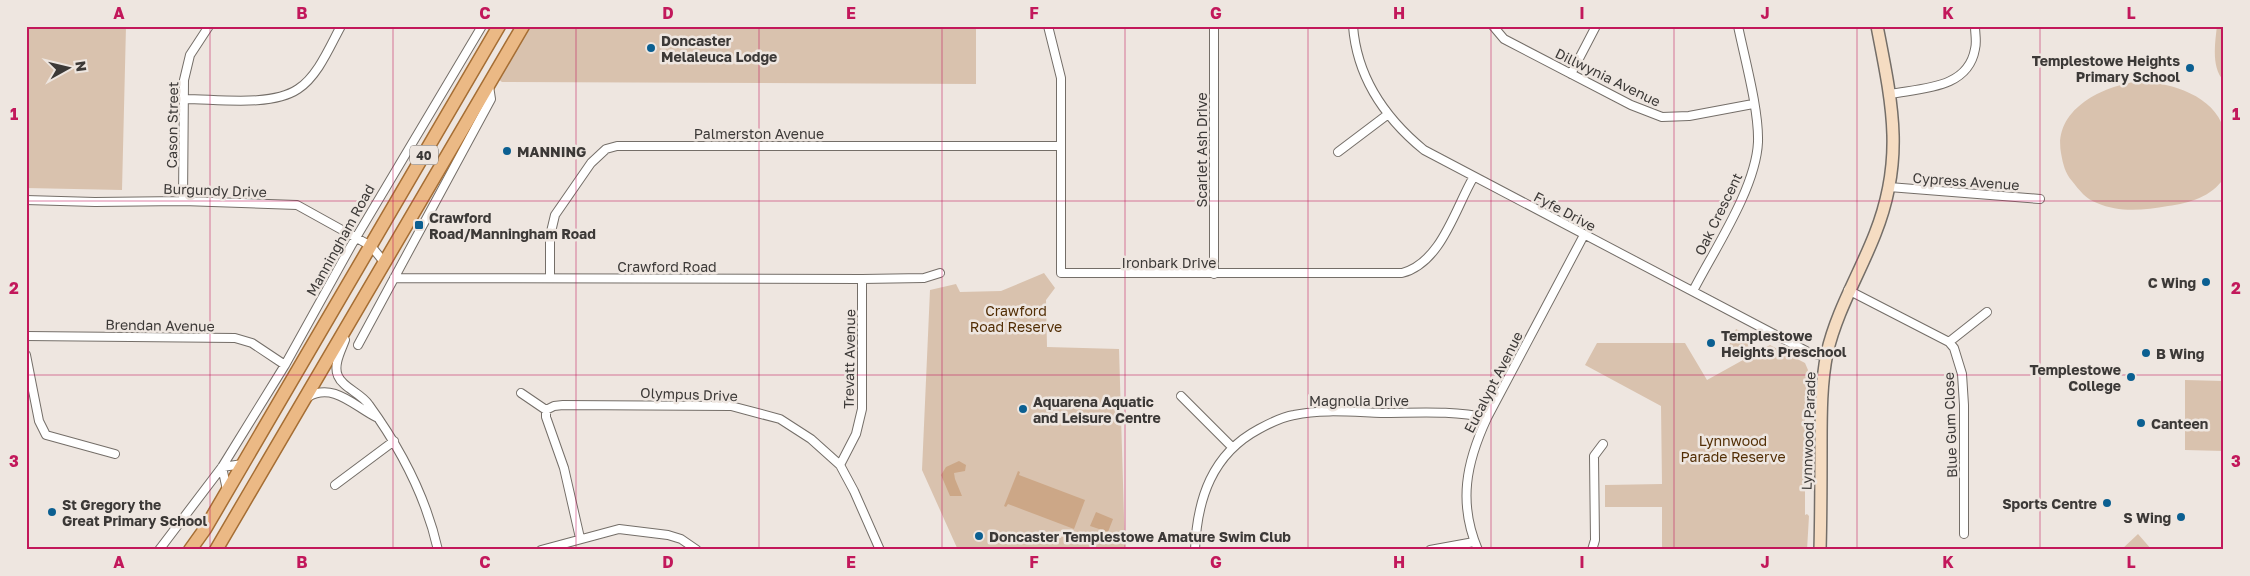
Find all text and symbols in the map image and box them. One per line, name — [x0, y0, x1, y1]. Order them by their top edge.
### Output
text: A — [113, 3, 125, 23]
text: B — [296, 3, 308, 23]
text: C — [479, 3, 491, 23]
text: D — [662, 3, 674, 23]
text: E — [846, 3, 856, 23]
text: F — [1029, 3, 1039, 23]
text: G — [1210, 3, 1222, 23]
text: H — [1393, 3, 1405, 23]
text: I — [1579, 3, 1585, 23]
text: J — [1760, 3, 1770, 23]
text: K — [1942, 3, 1954, 23]
text: L — [2126, 3, 2136, 23]
place label: Doncaster Melaleuca Lodge — [661, 32, 777, 65]
north arrow — [42, 42, 92, 92]
marker: Doncaster Melaleuca Lodge — [645, 42, 657, 54]
street label: Dillwynia Avenue — [1553, 44, 1663, 110]
place label: Templestowe Heights Primary School — [2032, 52, 2180, 85]
text: N — [72, 60, 91, 73]
marker: Templestowe Heights Primary School — [2184, 62, 2196, 74]
street label: Cason Street — [163, 81, 181, 169]
street label: Scarlet Ash Drive — [1193, 92, 1210, 208]
text: 1 — [10, 104, 18, 124]
text: 1 — [2232, 104, 2240, 124]
street label: Palmerston Avenue — [694, 125, 824, 142]
place label: MANNING — [517, 143, 586, 160]
marker: MANNING — [501, 145, 513, 157]
road number: 40 — [410, 146, 438, 164]
street label: Cypress Avenue — [1912, 169, 2020, 193]
street label: Oak Crescent — [1691, 170, 1745, 258]
street label: Burgundy Drive — [163, 180, 267, 200]
street label: Manningham Road — [302, 181, 378, 299]
street label: Fyfe Drive — [1531, 188, 1599, 234]
place label: Crawford Road/Manningham Road — [429, 209, 596, 242]
marker: Crawford Road/Manningham Road — [413, 219, 425, 231]
street label: Ironbark Drive — [1122, 254, 1216, 271]
street label: Crawford Road — [617, 258, 717, 275]
place label: C Wing — [2148, 274, 2196, 291]
marker: C Wing — [2200, 276, 2212, 288]
text: 2 — [9, 278, 19, 298]
text: 2 — [2231, 278, 2241, 298]
park label: Crawford Road Reserve — [970, 302, 1062, 335]
street label: Trevatt Avenue — [840, 309, 858, 409]
street label: Brendan Avenue — [105, 316, 215, 334]
place label: Templestowe Heights Preschool — [1721, 327, 1847, 360]
street label: Eucalypt Avenue — [1460, 328, 1526, 436]
marker: Templestowe Heights Preschool — [1705, 337, 1717, 349]
place label: B Wing — [2156, 345, 2204, 362]
marker: B Wing — [2140, 347, 2152, 359]
place label: Templestowe College — [2030, 361, 2121, 394]
street label: Lynnwood Parade — [1797, 371, 1819, 491]
marker: Templestowe College — [2125, 371, 2137, 383]
street label: Blue Gum Close — [1940, 372, 1960, 478]
street label: Olympus Drive — [640, 384, 738, 404]
street label: Magnolia Drive — [1309, 392, 1409, 409]
place label: Aquarena Aquatic and Leisure Centre — [1033, 393, 1161, 426]
marker: Aquarena Aquatic and Leisure Centre — [1017, 403, 1029, 415]
place label: Canteen — [2151, 415, 2208, 432]
marker: Canteen — [2135, 417, 2147, 429]
park label: Lynnwood Parade Reserve — [1681, 432, 1786, 465]
text: 3 — [9, 451, 19, 471]
text: 3 — [2231, 451, 2241, 471]
place label: Sports Centre — [2002, 495, 2097, 512]
place label: St Gregory the Great Primary School — [62, 496, 207, 529]
marker: Sports Centre — [2101, 497, 2113, 509]
marker: St Gregory the Great Primary School — [46, 506, 58, 518]
place label: S Wing — [2123, 509, 2171, 526]
marker: S Wing — [2175, 511, 2187, 523]
place label: Doncaster Templestowe Amature Swim Club — [989, 528, 1291, 545]
marker: Doncaster Templestowe Amature Swim Club — [973, 530, 985, 542]
text: A — [113, 552, 125, 572]
text: B — [296, 552, 308, 572]
text: C — [479, 552, 491, 572]
text: D — [662, 552, 674, 572]
text: E — [846, 552, 856, 572]
text: F — [1029, 552, 1039, 572]
text: G — [1210, 552, 1222, 572]
text: H — [1393, 552, 1405, 572]
text: I — [1579, 552, 1585, 572]
text: J — [1760, 552, 1770, 572]
text: K — [1942, 552, 1954, 572]
text: L — [2126, 552, 2136, 572]

